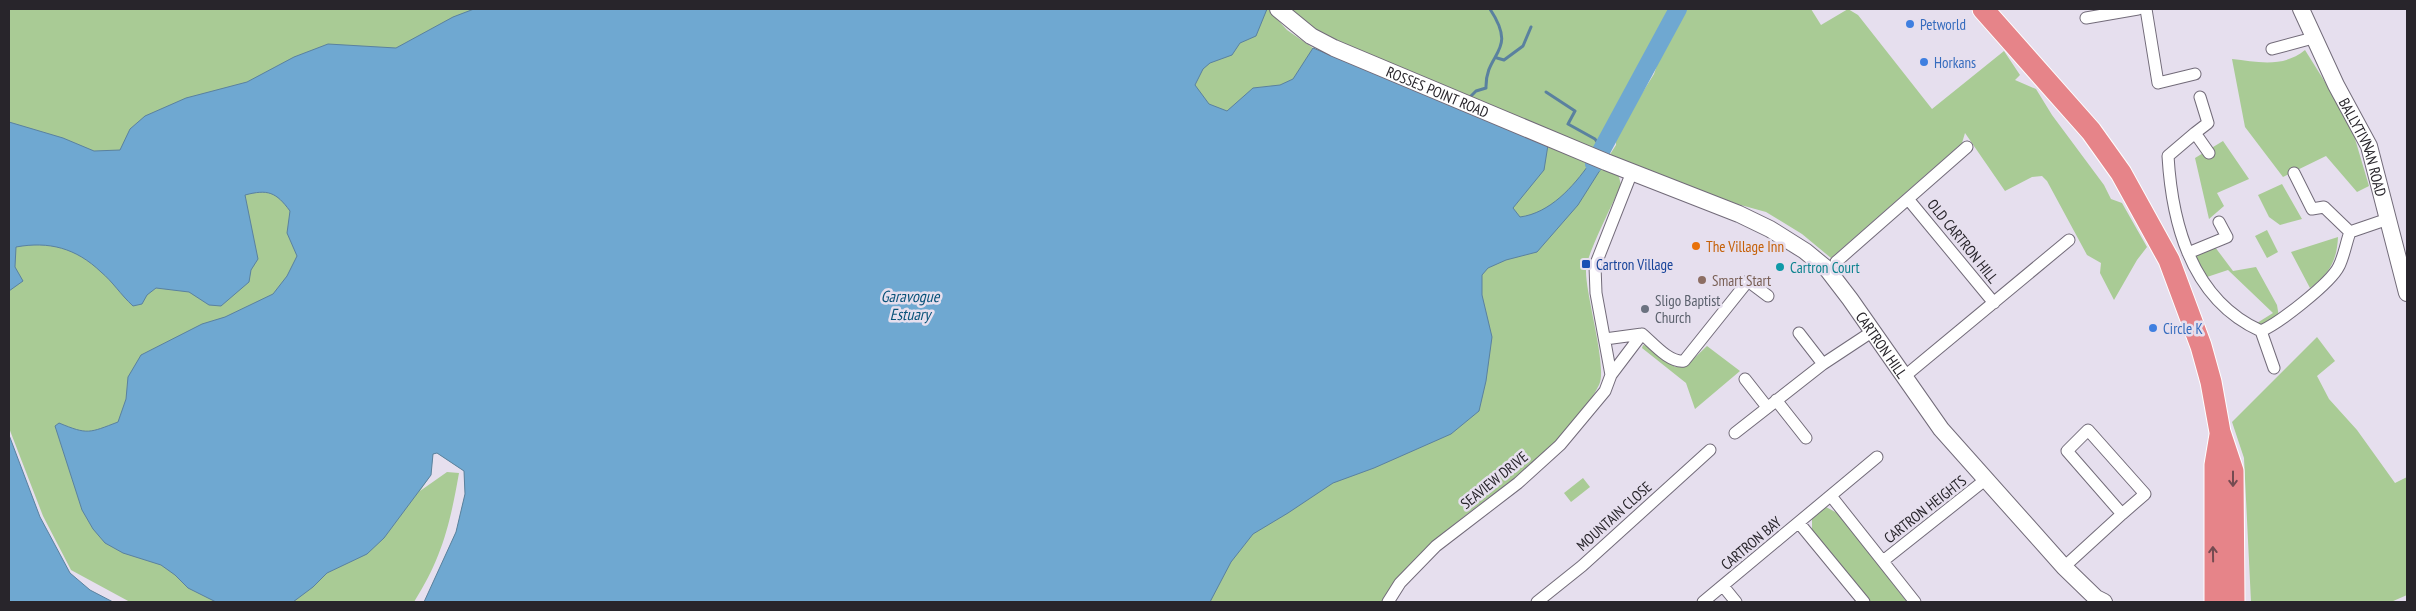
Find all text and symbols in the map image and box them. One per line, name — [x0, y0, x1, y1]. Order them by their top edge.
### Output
place label: Petworld — [1920, 15, 1966, 34]
marker: Petworld — [1904, 18, 1916, 30]
place label: Horkans — [1934, 53, 1976, 72]
marker: Horkans — [1918, 56, 1930, 68]
street label: ROSSES POINT ROAD — [1384, 62, 1492, 121]
street label: BALLYTIVNAN ROAD — [2335, 94, 2391, 198]
street label: OLD CARTRON HILL — [1923, 195, 2003, 287]
place label: The Village Inn — [1706, 237, 1784, 256]
marker: The Village Inn — [1690, 240, 1702, 252]
place label: Cartron Village — [1596, 255, 1673, 274]
marker: Cartron Village — [1580, 258, 1592, 270]
place label: Cartron Court — [1790, 258, 1860, 277]
marker: Cartron Court — [1774, 261, 1786, 273]
place label: Smart Start — [1712, 271, 1771, 290]
marker: Smart Start — [1696, 274, 1708, 286]
water label: Garavogue Estuary — [881, 286, 941, 324]
place label: Sligo Baptist Church — [1655, 291, 1720, 327]
marker: Sligo Baptist Church — [1639, 303, 1651, 315]
street label: CARTRON HILL — [1852, 308, 1912, 382]
place label: Circle K — [2163, 319, 2203, 338]
marker: Circle K — [2147, 322, 2159, 334]
street label: SEAVIEW DRIVE — [1456, 447, 1532, 513]
one-way arrow — [2228, 470, 2238, 487]
street label: CARTRON HEIGHTS — [1880, 471, 1970, 547]
street label: MOUNTAIN CLOSE — [1572, 477, 1656, 555]
street label: CARTRON BAY — [1717, 512, 1785, 574]
one-way arrow — [2209, 546, 2218, 562]

